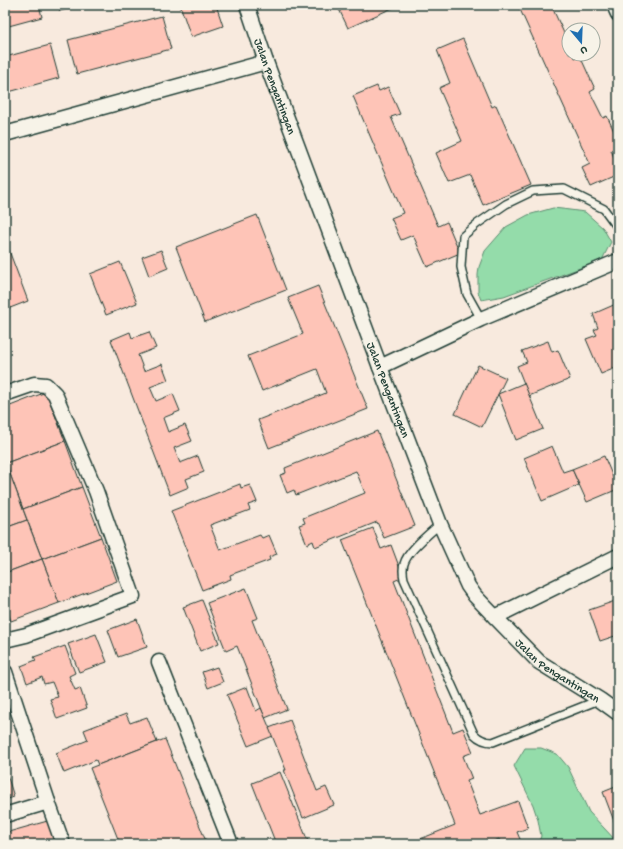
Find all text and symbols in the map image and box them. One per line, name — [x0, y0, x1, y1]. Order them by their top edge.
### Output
north arrow — [561, 22, 601, 62]
street label: Jalan Pengantingan — [250, 37, 298, 137]
text: U — [578, 43, 589, 56]
street label: Jalan Pengantingan — [362, 341, 411, 440]
street label: Jalan Pengantingan — [511, 637, 602, 707]

